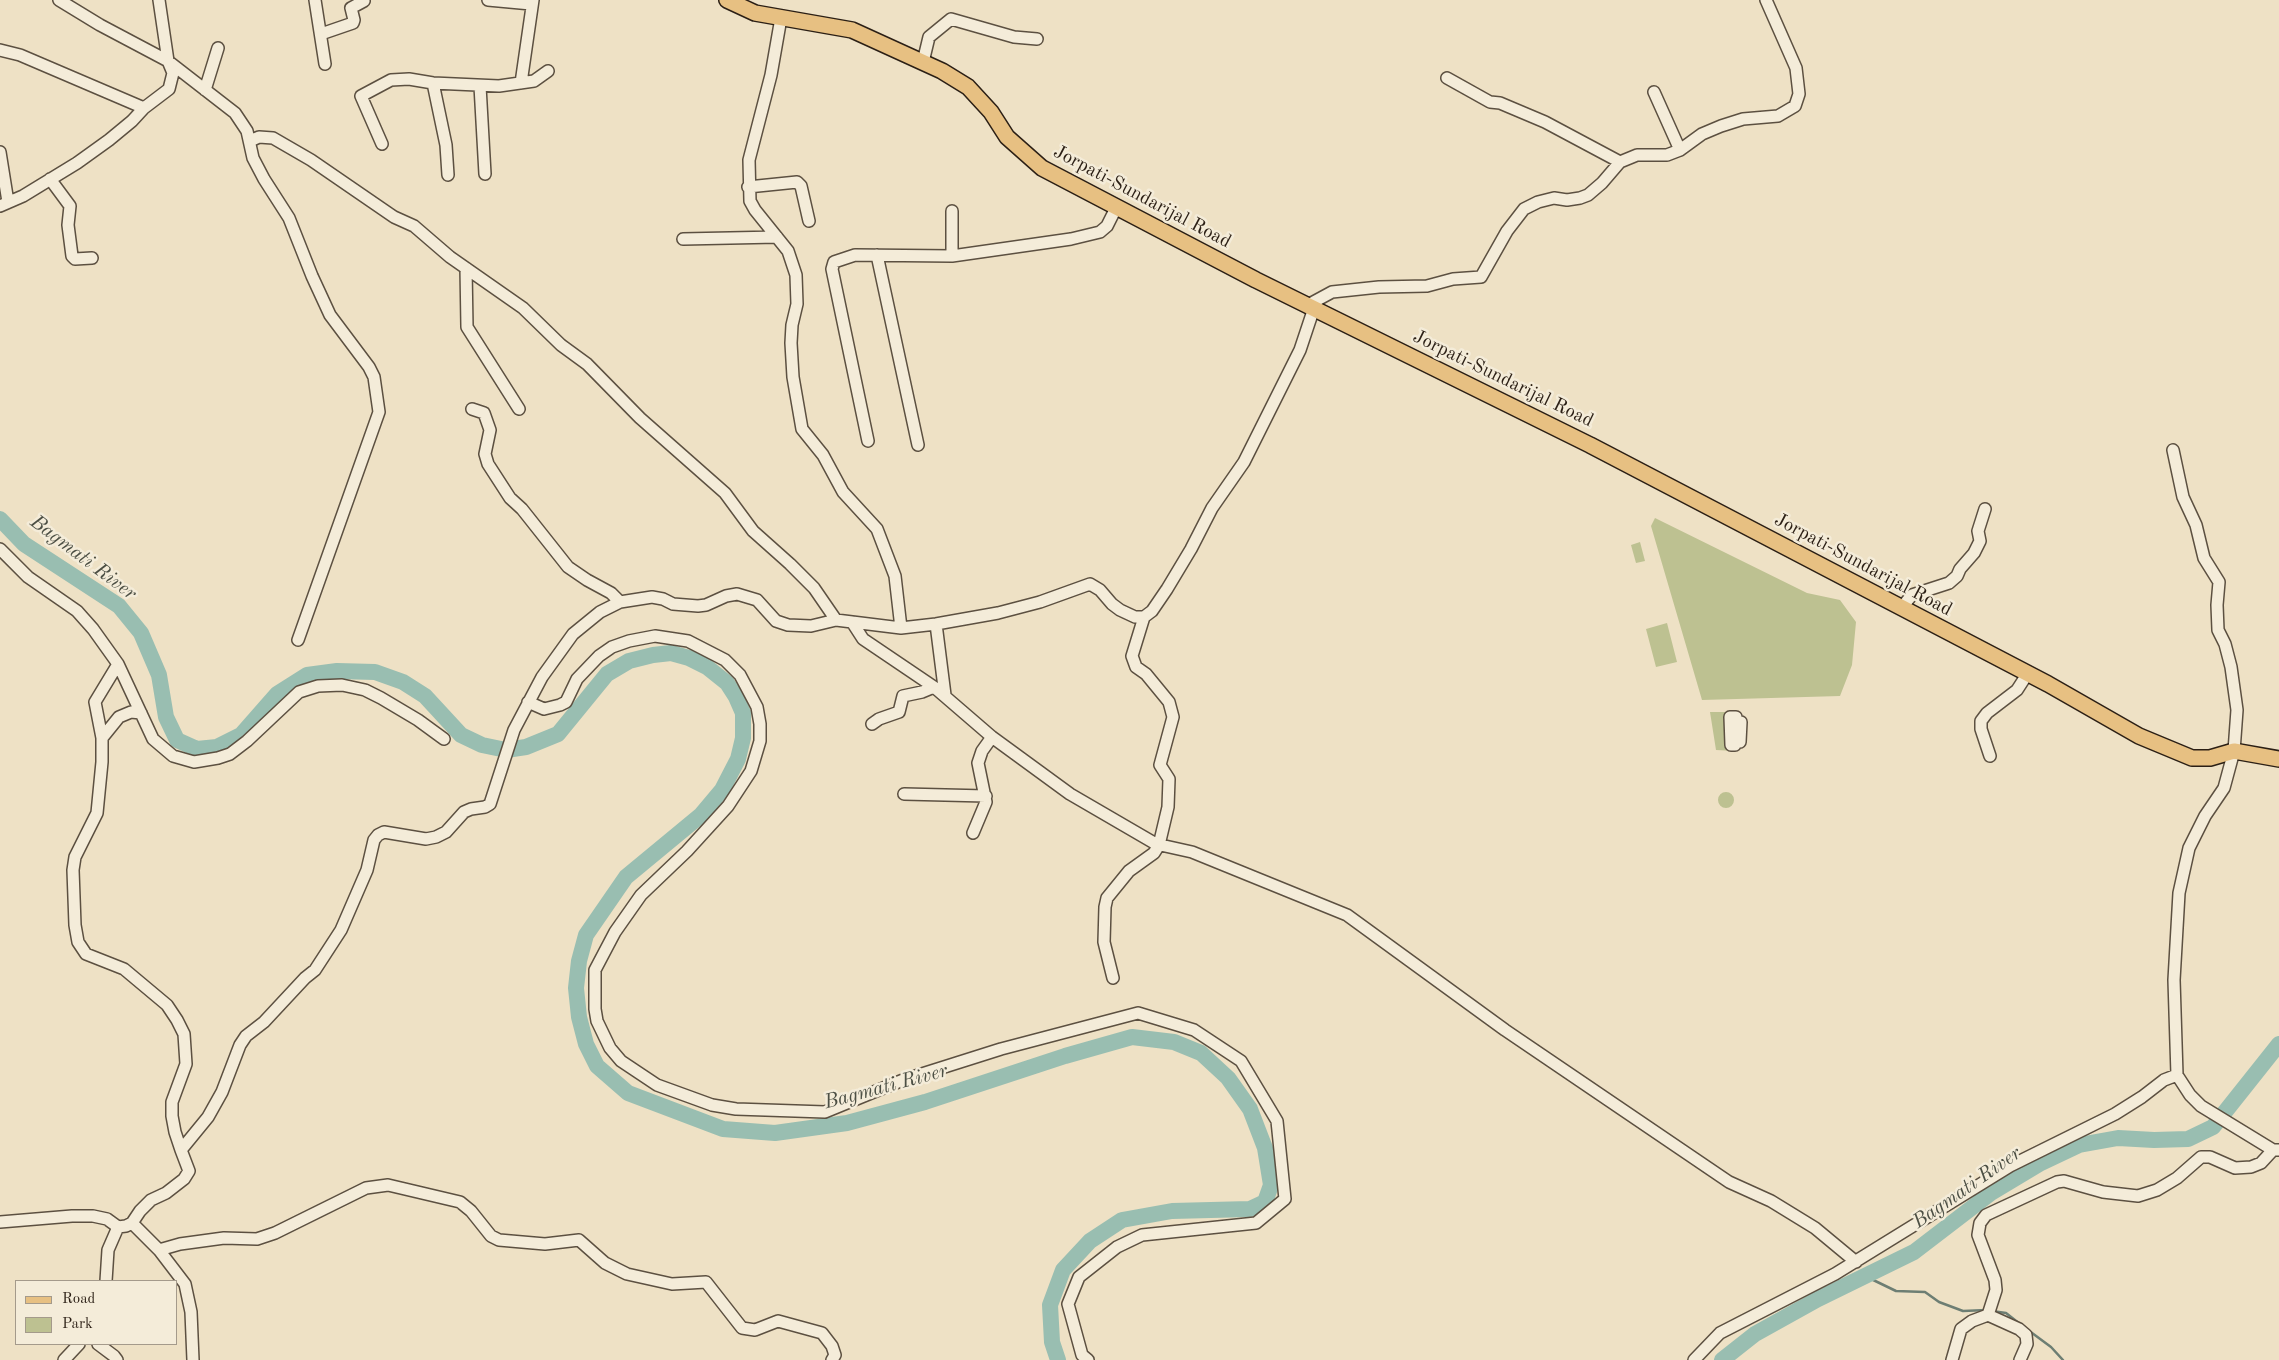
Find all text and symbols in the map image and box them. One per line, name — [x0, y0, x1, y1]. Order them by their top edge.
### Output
street label: Jorpati-Sundarijal Road — [1049, 140, 1235, 254]
street label: Jorpati-Sundarijal Road — [1409, 325, 1597, 433]
street label: Jorpati-Sundarijal Road — [1770, 508, 1956, 622]
water label: Bagmati River — [25, 510, 141, 606]
water label: Bagmati River — [822, 1059, 950, 1115]
water label: Bagmati River — [1908, 1142, 2026, 1234]
legend — [15, 1280, 178, 1345]
text: Road — [62, 1292, 95, 1307]
text: Park — [62, 1317, 93, 1332]

